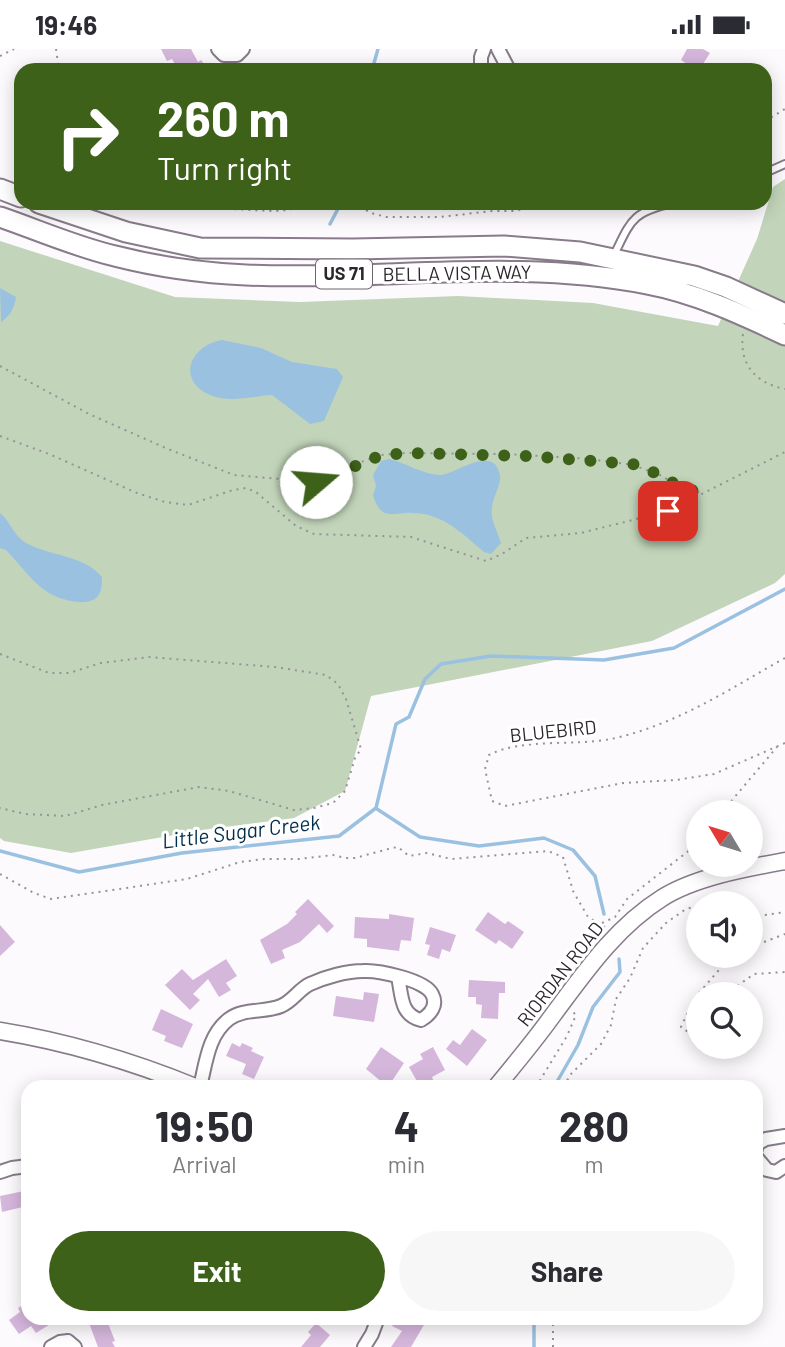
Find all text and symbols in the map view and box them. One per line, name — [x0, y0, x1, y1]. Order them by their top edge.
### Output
text: 19:46 — [35, 9, 97, 40]
text: 260 m — [157, 88, 289, 147]
icon: right — [42, 91, 133, 182]
text: Turn right — [157, 148, 292, 186]
road number: US 71 — [316, 259, 372, 289]
street label: BELLA VISTA WAY — [382, 260, 532, 285]
position arrow — [279, 445, 353, 519]
pin — [638, 481, 698, 541]
icon: arrive — [649, 492, 687, 530]
street label: BLUEBIRD — [509, 715, 597, 746]
north arrow — [686, 800, 763, 877]
map controls — [686, 800, 763, 1059]
water label: Little Sugar Creek — [160, 808, 322, 853]
button: sound — [686, 891, 763, 968]
street label: RIORDAN ROAD — [512, 917, 608, 1030]
button: search — [686, 982, 763, 1059]
text: 19:50 — [155, 1100, 254, 1150]
text: 4 — [394, 1100, 419, 1150]
text: 280 — [559, 1100, 629, 1150]
text: Arrival — [172, 1150, 237, 1178]
text: min — [388, 1150, 425, 1178]
text: m — [585, 1150, 604, 1178]
button: Exit — [49, 1231, 385, 1311]
button: Share — [399, 1231, 735, 1311]

